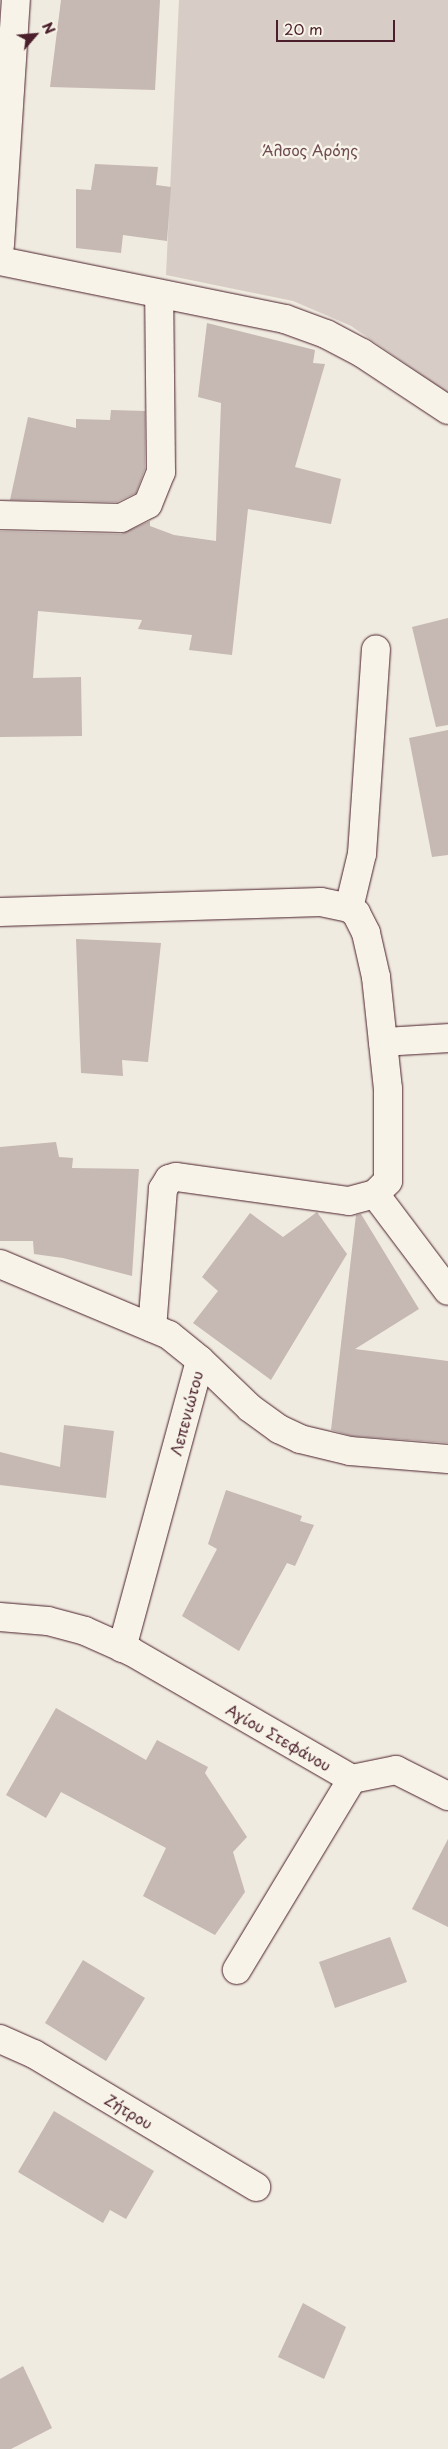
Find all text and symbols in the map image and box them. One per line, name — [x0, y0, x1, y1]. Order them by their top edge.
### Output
north arrow — [10, 10, 60, 60]
scale bar — [278, 10, 397, 42]
text: 20 m — [284, 17, 323, 40]
text: N — [37, 18, 61, 38]
park label: Άλσος Αρόης — [262, 141, 358, 159]
street label: Λεπενιώτου — [166, 1369, 206, 1457]
street label: Αγίου Στεφάνου — [223, 1700, 335, 1774]
street label: Ζήτρου — [102, 2090, 156, 2132]

